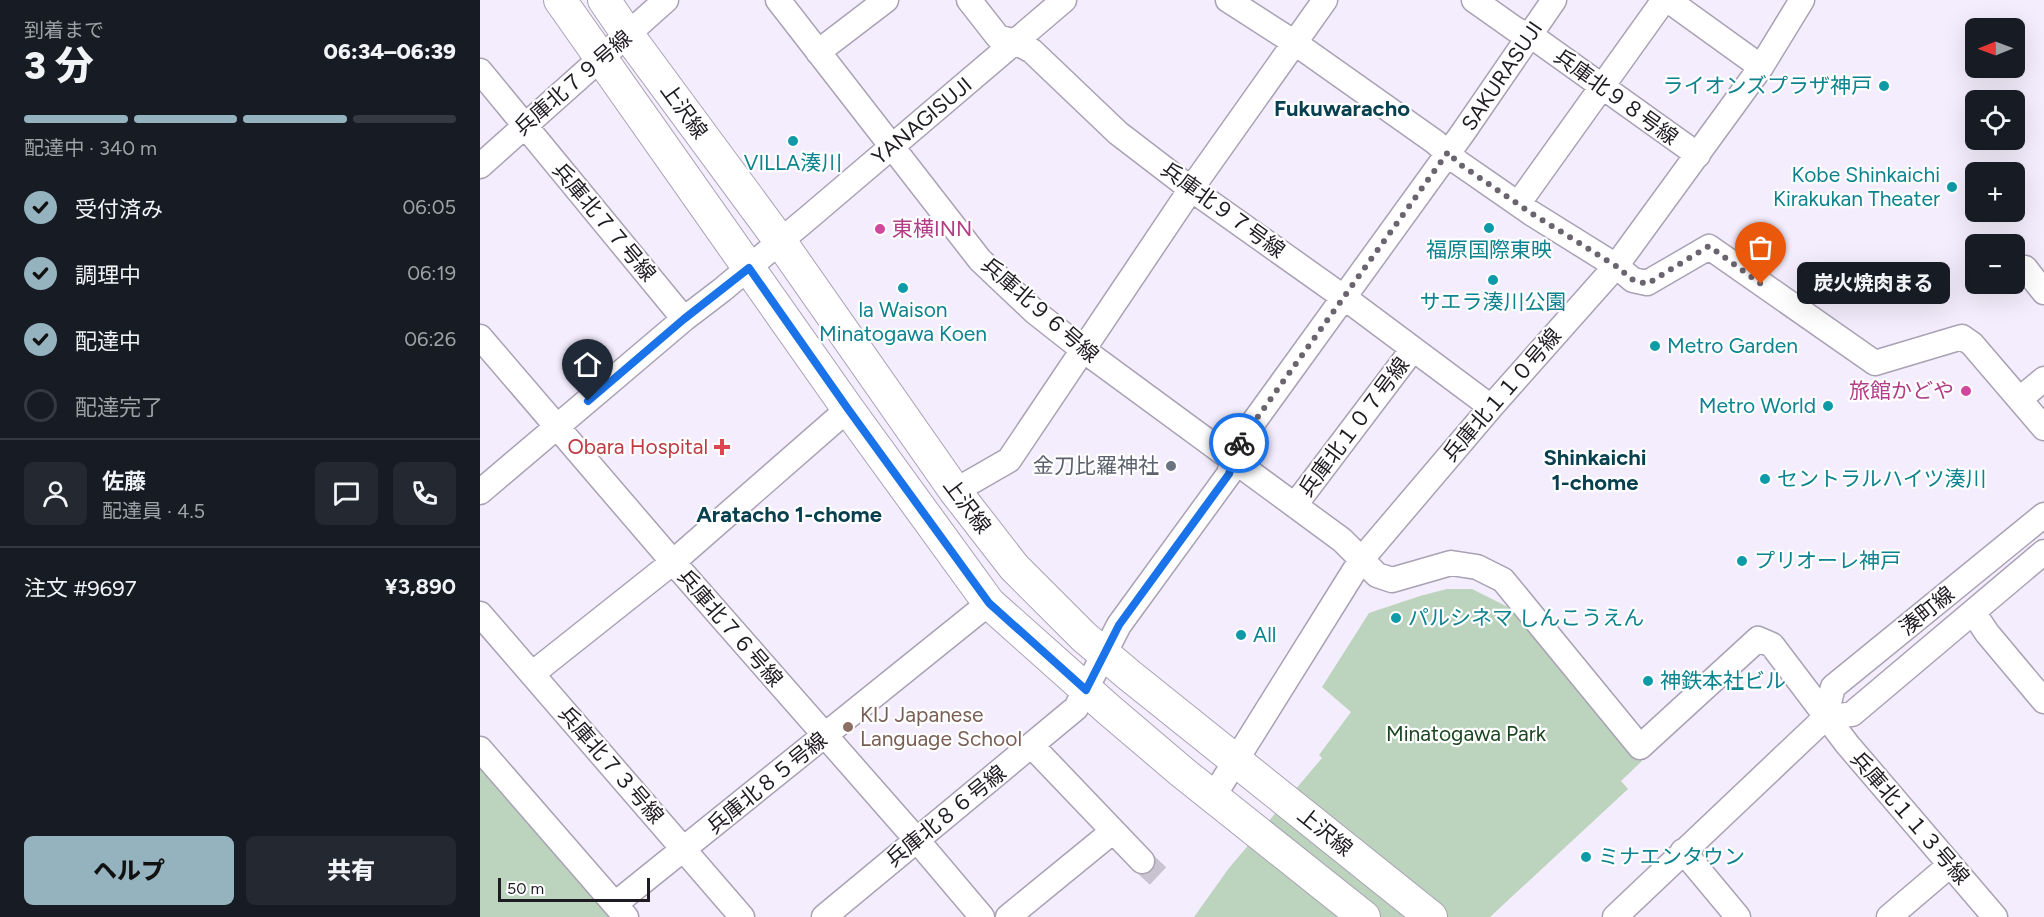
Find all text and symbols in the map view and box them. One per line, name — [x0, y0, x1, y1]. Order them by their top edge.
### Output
street label: SAKURASUJI — [1456, 16, 1547, 135]
text: 到着まで — [24, 18, 104, 42]
north arrow — [1965, 18, 2025, 78]
map controls — [1965, 18, 2025, 294]
street label: 兵庫北７９号線 — [509, 25, 636, 140]
text: 06:34–06:39 — [324, 38, 456, 65]
text: 3 分 — [24, 42, 94, 89]
street label: 兵庫北９８号線 — [1549, 43, 1683, 150]
street label: YANAGISUJI — [867, 72, 977, 170]
place label: ライオンズプラザ神戸 — [1662, 73, 1872, 98]
street label: 上沢線 — [656, 78, 713, 144]
marker: ライオンズプラザ神戸 — [1877, 79, 1891, 93]
button: locate — [1965, 90, 2025, 150]
district label: Fukuwaracho — [1274, 95, 1410, 122]
marker: VILLA湊川 — [786, 134, 800, 148]
text: 配達中 · 340 m — [24, 136, 157, 160]
place label: VILLA湊川 — [744, 150, 842, 175]
street label: 兵庫北９７号線 — [1156, 156, 1290, 263]
street label: 兵庫北７７号線 — [548, 157, 661, 286]
place label: Kobe Shinkaichi Kirakukan Theater — [1773, 162, 1940, 211]
button: + — [1965, 162, 2025, 222]
marker: Kobe Shinkaichi Kirakukan Theater — [1945, 180, 1959, 194]
icon: check — [24, 191, 57, 224]
text: 06:05 — [402, 195, 456, 219]
text: 受付済み — [75, 196, 163, 223]
place label: 東横INN — [892, 216, 972, 241]
marker: 福原国際東映 — [1482, 221, 1496, 235]
marker: 東横INN — [873, 222, 887, 236]
pin — [1735, 222, 1786, 284]
icon: bag — [1744, 231, 1777, 264]
button: − — [1965, 234, 2025, 294]
place label: 福原国際東映 — [1426, 237, 1552, 262]
street label: 兵庫北９６号線 — [977, 252, 1104, 367]
icon: check — [24, 257, 57, 290]
text: 06:19 — [407, 261, 456, 285]
text: 調理中 — [75, 262, 141, 289]
callout: 炭火焼肉まる — [1797, 263, 1950, 305]
text: 炭火焼肉まる — [1814, 271, 1934, 295]
marker: サエラ湊川公園 — [1486, 273, 1500, 287]
marker: la Waison Minatogawa Koen — [896, 281, 910, 295]
place label: サエラ湊川公園 — [1420, 289, 1567, 314]
place label: la Waison Minatogawa Koen — [819, 297, 987, 346]
icon: check — [24, 323, 57, 356]
street label: 兵庫北１１０号線 — [1437, 323, 1566, 466]
text: 06:26 — [404, 327, 456, 351]
text: 配達中 — [75, 328, 141, 355]
place label: Metro Garden — [1667, 333, 1798, 358]
pin — [562, 339, 613, 401]
marker: Metro Garden — [1648, 339, 1662, 353]
icon: home — [571, 348, 604, 381]
street label: 兵庫北１０７号線 — [1293, 352, 1414, 501]
place label: 旅館かどや — [1849, 378, 1954, 403]
marker: 旅館かどや — [1959, 384, 1973, 398]
place label: Metro World — [1699, 393, 1816, 418]
text: 配達完了 — [75, 394, 163, 421]
marker: Metro World — [1821, 399, 1835, 413]
courier — [1209, 413, 1269, 473]
icon: bike — [1223, 427, 1256, 460]
place label: Obara Hospital — [567, 434, 708, 459]
marker: Obara Hospital — [713, 438, 731, 456]
district label: Shinkaichi 1-chome — [1543, 444, 1647, 496]
place label: 金刀比羅神社 — [1033, 453, 1159, 478]
marker: 金刀比羅神社 — [1164, 459, 1178, 473]
button: person — [24, 462, 87, 525]
button: chat — [315, 462, 378, 525]
button: phone — [393, 462, 456, 525]
place label: セントラルハイツ湊川 — [1777, 466, 1987, 491]
text: 佐藤 — [102, 468, 146, 495]
marker: セントラルハイツ湊川 — [1758, 472, 1772, 486]
street label: 上沢線 — [938, 473, 996, 538]
text: 配達員 · 4.5 — [102, 499, 205, 523]
district label: Aratacho 1-chome — [696, 501, 882, 528]
place label: プリオーレ神戸 — [1754, 548, 1901, 573]
marker: プリオーレ神戸 — [1735, 554, 1749, 568]
street label: 兵庫北７６号線 — [673, 564, 788, 691]
text: ¥3,890 — [385, 573, 456, 600]
text: 注文 #9697 — [24, 575, 136, 602]
street label: 湊町線 — [1894, 581, 1959, 640]
place label: パルシネマ しんこうえん — [1408, 605, 1644, 630]
marker: パルシネマ しんこうえん — [1389, 611, 1403, 625]
place label: All — [1253, 622, 1276, 647]
marker: All — [1234, 628, 1248, 642]
place label: 神鉄本社ビル — [1660, 668, 1786, 693]
marker: 神鉄本社ビル — [1641, 674, 1655, 688]
street label: 兵庫北７３号線 — [554, 701, 669, 828]
place label: KIJ Japanese Language School — [860, 702, 1022, 751]
marker: KIJ Japanese Language School — [841, 720, 855, 734]
park label: Minatogawa Park — [1386, 721, 1547, 746]
street label: 兵庫北８５号線 — [702, 727, 832, 839]
street label: 兵庫北１１３号線 — [1846, 746, 1975, 889]
street label: 兵庫北８６号線 — [881, 760, 1011, 872]
street label: 上沢線 — [1293, 802, 1358, 861]
button: ヘルプ — [24, 836, 234, 905]
button: 共有 — [246, 836, 456, 905]
place label: ミナエンタウン — [1598, 844, 1745, 869]
marker: ミナエンタウン — [1579, 850, 1593, 864]
scale bar — [498, 875, 650, 902]
text: 50 m — [507, 879, 544, 898]

